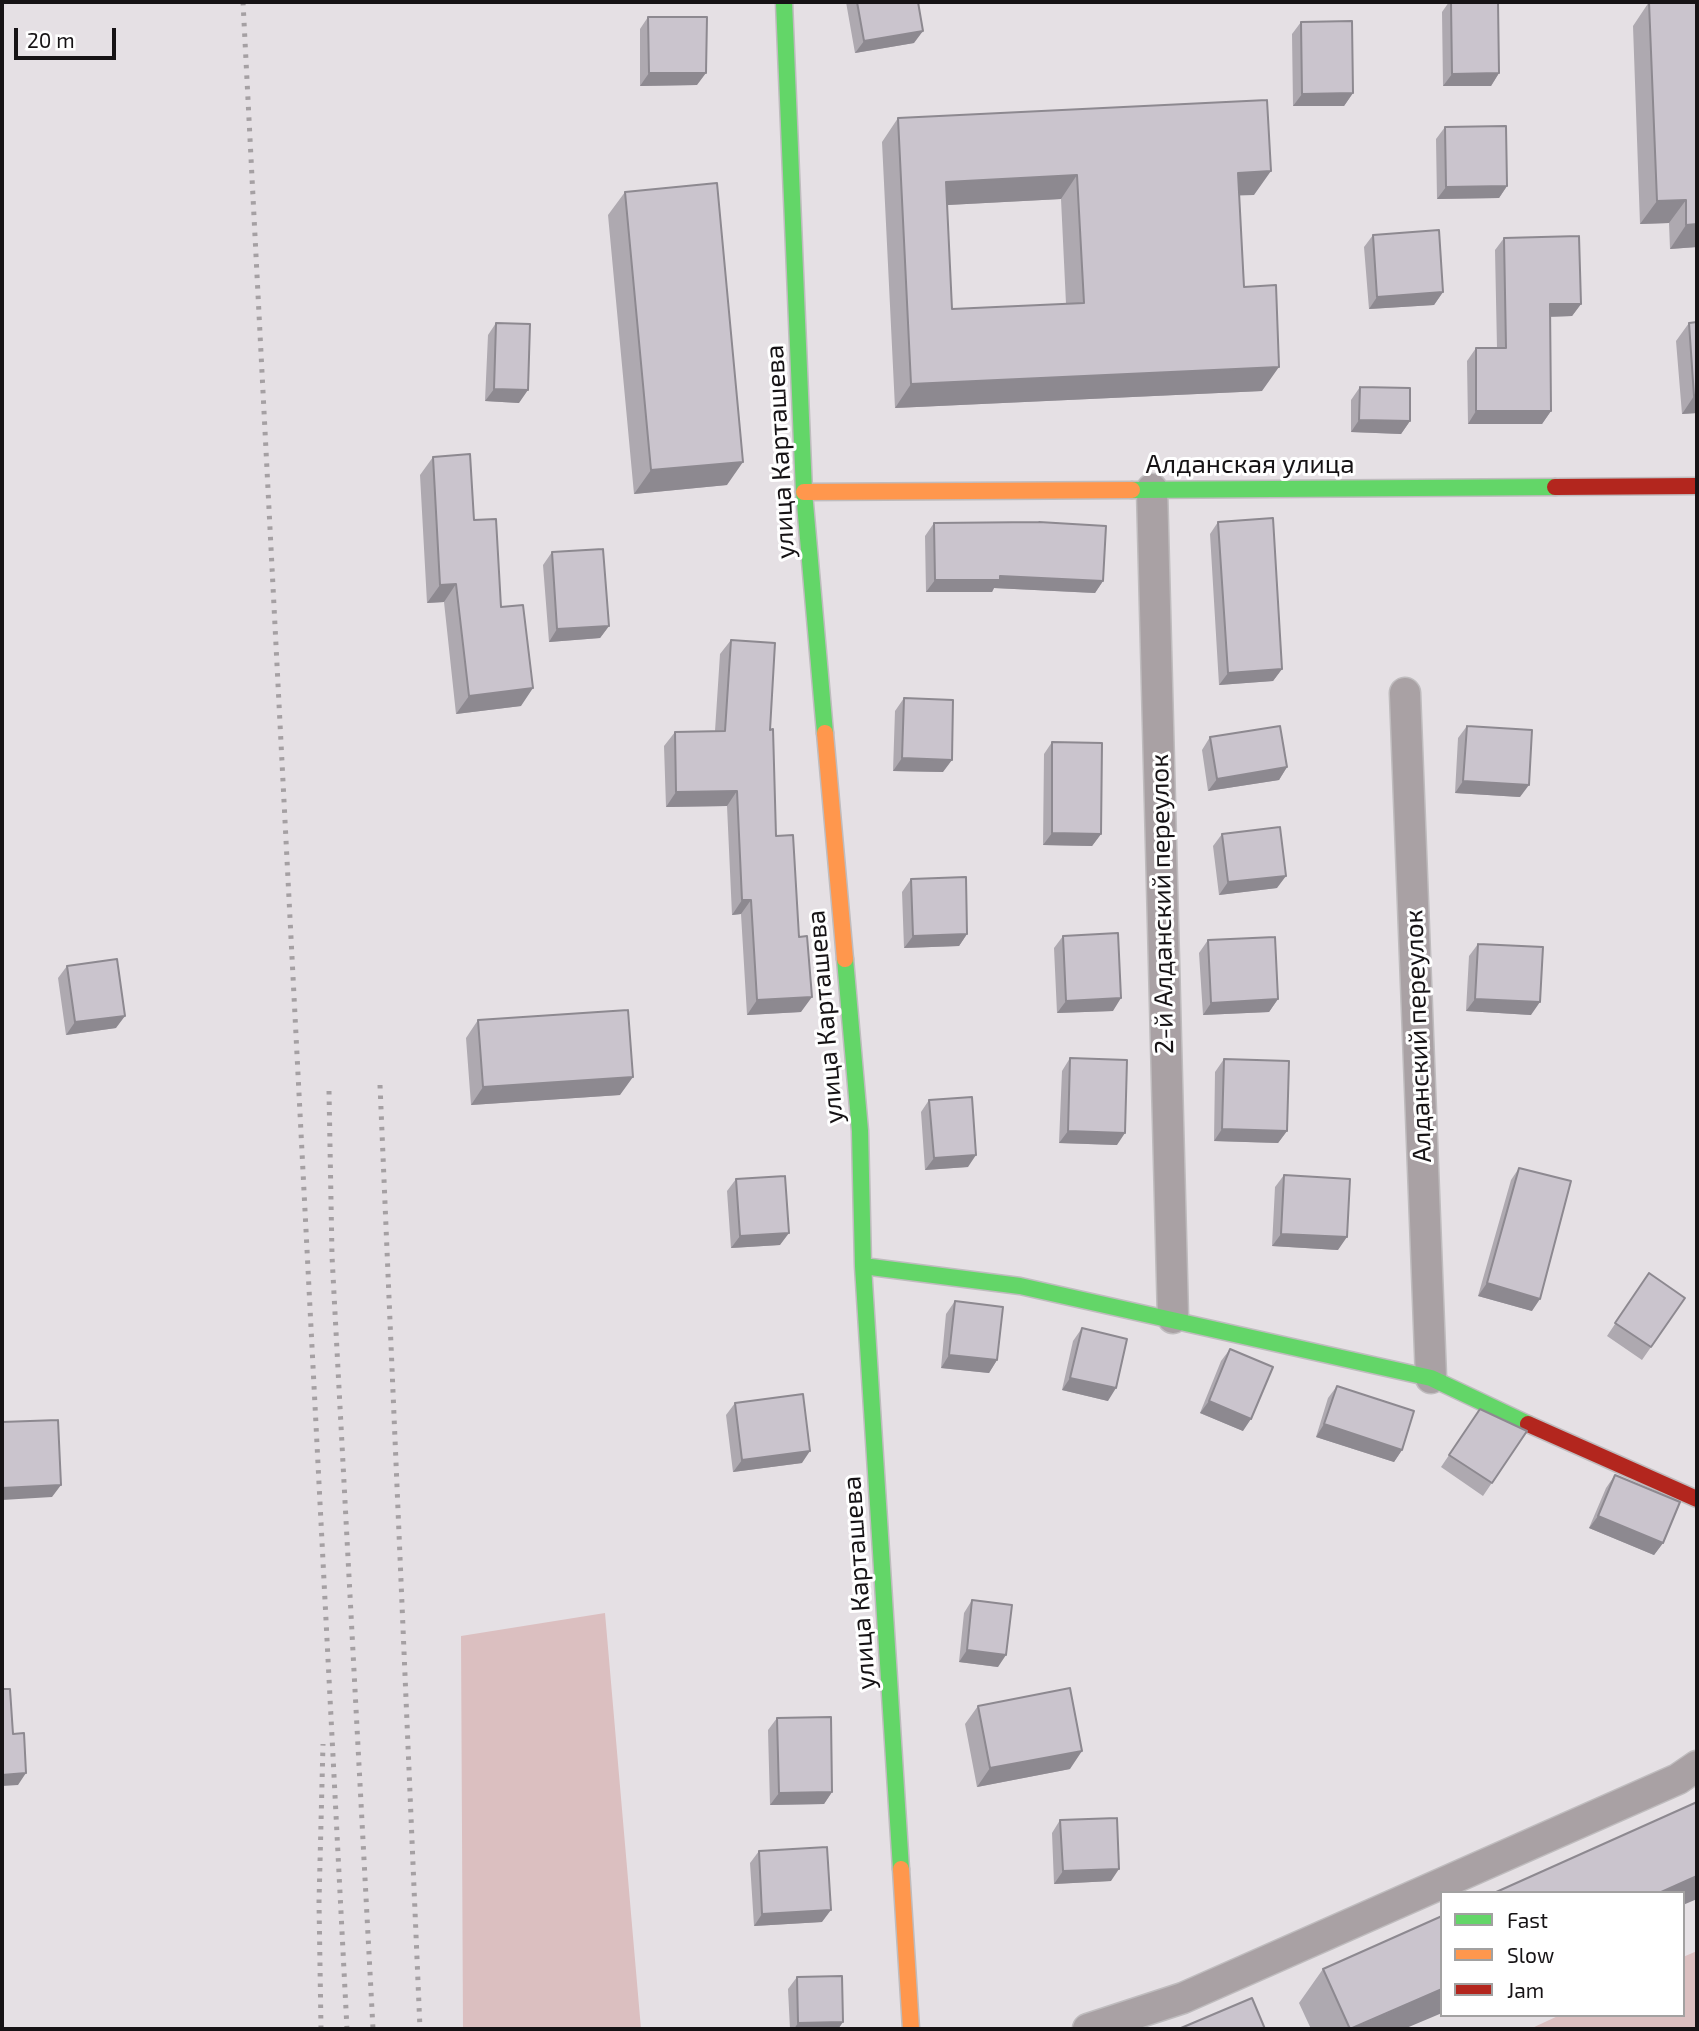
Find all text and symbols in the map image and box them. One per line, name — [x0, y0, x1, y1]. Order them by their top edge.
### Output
scale bar — [18, 14, 119, 58]
text: 20 m — [27, 27, 75, 52]
street label: улица Карташева — [759, 344, 801, 560]
street label: Алданская улица — [1145, 448, 1355, 480]
street label: 2-й Алданский переулок — [1144, 754, 1180, 1054]
street label: улица Карташева — [800, 909, 850, 1125]
street label: Алданский переулок — [1398, 909, 1438, 1163]
street label: улица Карташева — [836, 1475, 882, 1691]
legend — [1440, 1891, 1685, 2017]
text: Fast — [1507, 1907, 1548, 1932]
text: Slow — [1507, 1942, 1554, 1967]
text: Jam — [1507, 1977, 1544, 2002]

